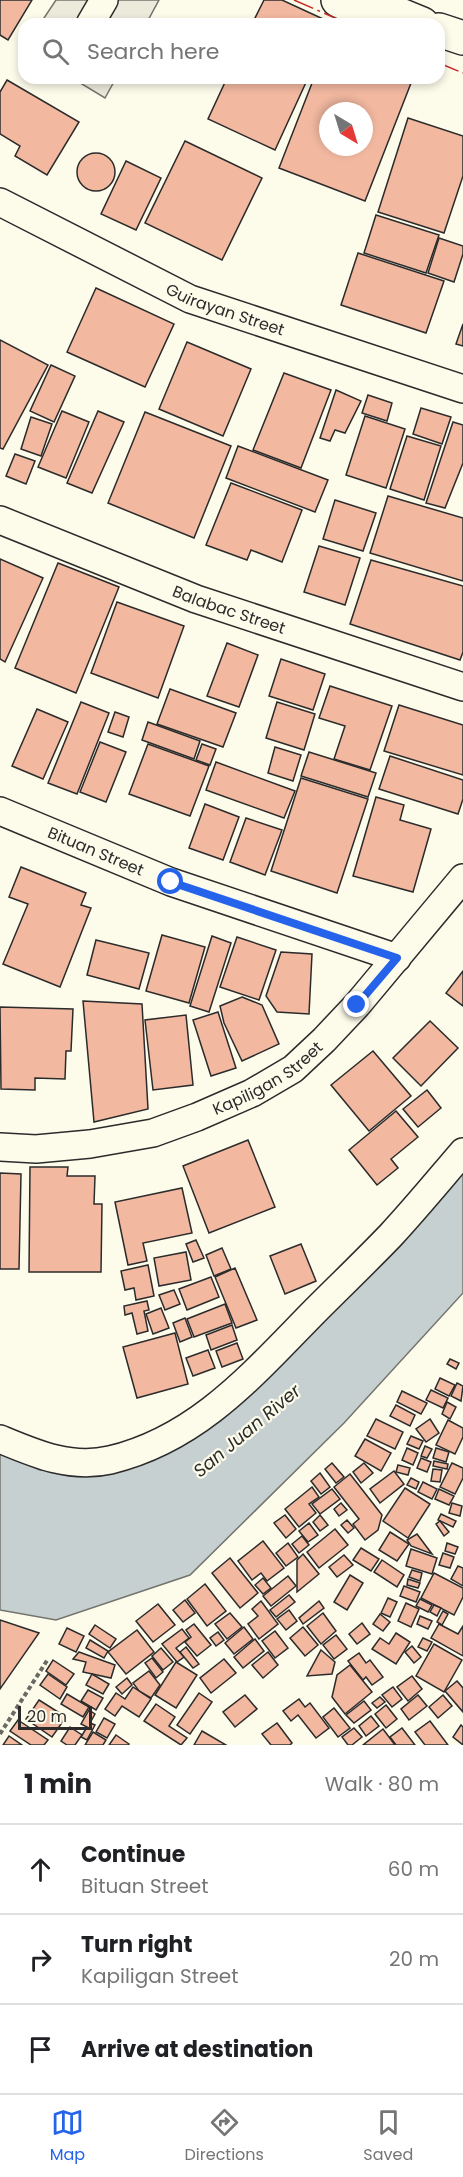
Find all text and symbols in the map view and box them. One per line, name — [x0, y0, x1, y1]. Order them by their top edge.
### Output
search box — [18, 18, 445, 84]
icon: search — [39, 35, 72, 68]
text: Search here — [87, 36, 220, 67]
north arrow — [319, 102, 373, 156]
street label: Guirayan Street — [162, 278, 288, 341]
street label: Balabac Street — [169, 580, 289, 640]
street label: Bituan Street — [44, 821, 148, 882]
route start — [157, 868, 183, 894]
route end — [343, 991, 369, 1017]
street label: Kapiligan Street — [209, 1036, 328, 1121]
water label: San Juan River — [188, 1377, 307, 1483]
scale bar — [18, 1703, 92, 1730]
text: 20 m — [27, 1705, 67, 1728]
text: 1 min — [24, 1766, 92, 1802]
text: Walk · 80 m — [325, 1770, 439, 1798]
text: Continue — [81, 1839, 185, 1870]
icon: ahead — [24, 1853, 57, 1886]
text: 60 m — [388, 1855, 439, 1883]
text: Bituan Street — [81, 1872, 208, 1900]
text: Turn right — [81, 1929, 192, 1960]
icon: right — [24, 1943, 57, 1976]
text: 20 m — [389, 1945, 439, 1973]
text: Kapiligan Street — [81, 1962, 239, 1990]
icon: arrive — [24, 2033, 57, 2066]
text: Arrive at destination — [81, 2034, 313, 2065]
tab: Map — [50, 2106, 85, 2167]
tab: Directions — [185, 2106, 264, 2167]
tab: Saved — [363, 2106, 413, 2167]

